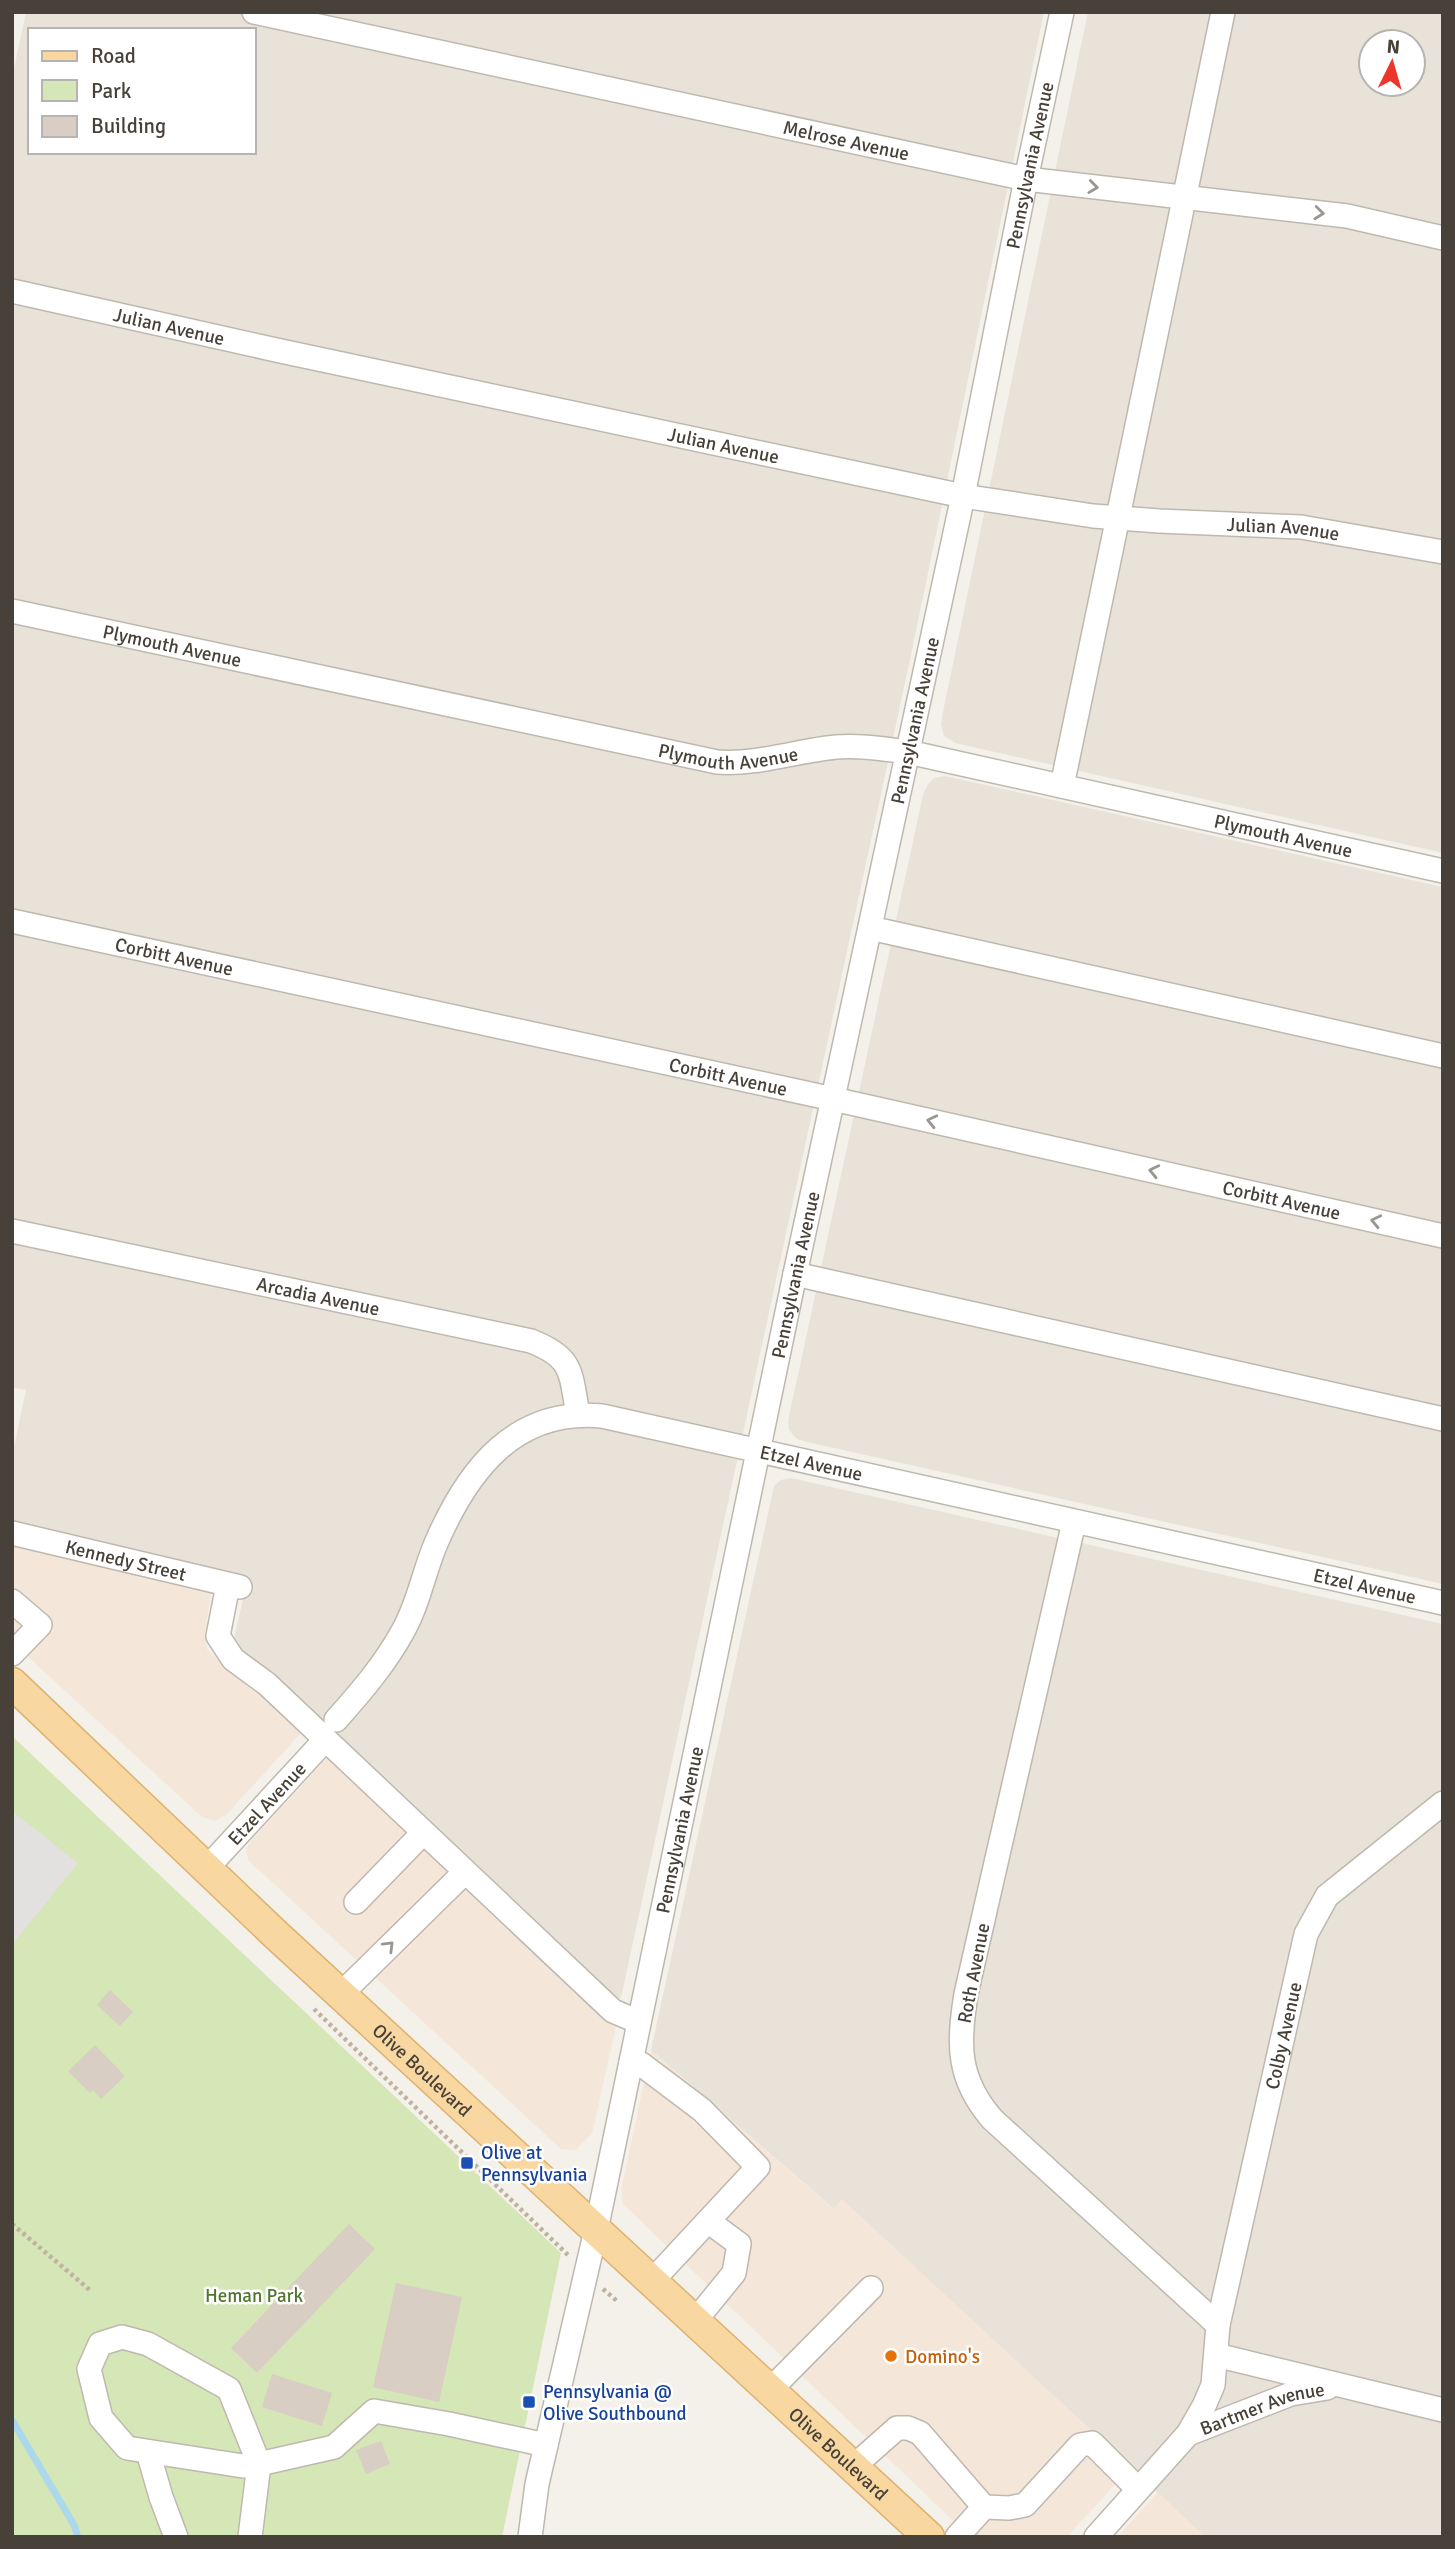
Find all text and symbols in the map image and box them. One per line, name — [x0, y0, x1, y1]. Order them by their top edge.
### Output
legend — [28, 28, 256, 154]
north arrow — [1357, 28, 1427, 98]
text: N — [1386, 35, 1401, 60]
text: Road — [91, 43, 136, 69]
text: Park — [91, 78, 132, 104]
street label: Pennsylvania Avenue — [1001, 80, 1060, 251]
text: Building — [91, 113, 166, 139]
street label: Melrose Avenue — [781, 116, 911, 166]
one-way arrow — [1088, 179, 1099, 194]
one-way arrow — [1314, 205, 1325, 220]
street label: Julian Avenue — [111, 303, 227, 351]
street label: Julian Avenue — [665, 423, 781, 470]
street label: Julian Avenue — [1226, 513, 1341, 547]
street label: Plymouth Avenue — [101, 620, 244, 673]
street label: Pennsylvania Avenue — [886, 635, 945, 806]
street label: Plymouth Avenue — [656, 739, 800, 775]
street label: Plymouth Avenue — [1212, 809, 1355, 863]
street label: Corbitt Avenue — [113, 933, 235, 982]
street label: Corbitt Avenue — [667, 1053, 789, 1102]
one-way arrow — [926, 1115, 938, 1130]
one-way arrow — [1148, 1165, 1160, 1180]
street label: Corbitt Avenue — [1220, 1176, 1343, 1226]
street label: Pennsylvania Avenue — [767, 1189, 826, 1361]
one-way arrow — [1370, 1215, 1382, 1230]
street label: Arcadia Avenue — [254, 1272, 382, 1322]
street label: Etzel Avenue — [758, 1440, 865, 1487]
street label: Kennedy Street — [63, 1535, 189, 1587]
street label: Etzel Avenue — [1311, 1564, 1418, 1610]
street label: Pennsylvania Avenue — [651, 1744, 709, 1916]
street label: Etzel Avenue — [223, 1757, 312, 1851]
street label: Roth Avenue — [953, 1921, 995, 2025]
one-way arrow — [381, 1942, 394, 1955]
street label: Colby Avenue — [1260, 1980, 1308, 2092]
street label: Olive Boulevard — [367, 2019, 476, 2122]
place label: Olive at Pennsylvania — [481, 2141, 587, 2187]
marker: Olive at Pennsylvania — [459, 2155, 475, 2171]
park label: Heman Park — [205, 2284, 304, 2308]
place label: Domino's — [905, 2345, 980, 2369]
marker: Domino's — [883, 2348, 899, 2364]
street label: Bartmer Avenue — [1197, 2378, 1326, 2441]
place label: Pennsylvania @ Olive Southbound — [543, 2380, 687, 2426]
marker: Pennsylvania @ Olive Southbound — [521, 2394, 537, 2410]
street label: Olive Boulevard — [783, 2402, 893, 2506]

